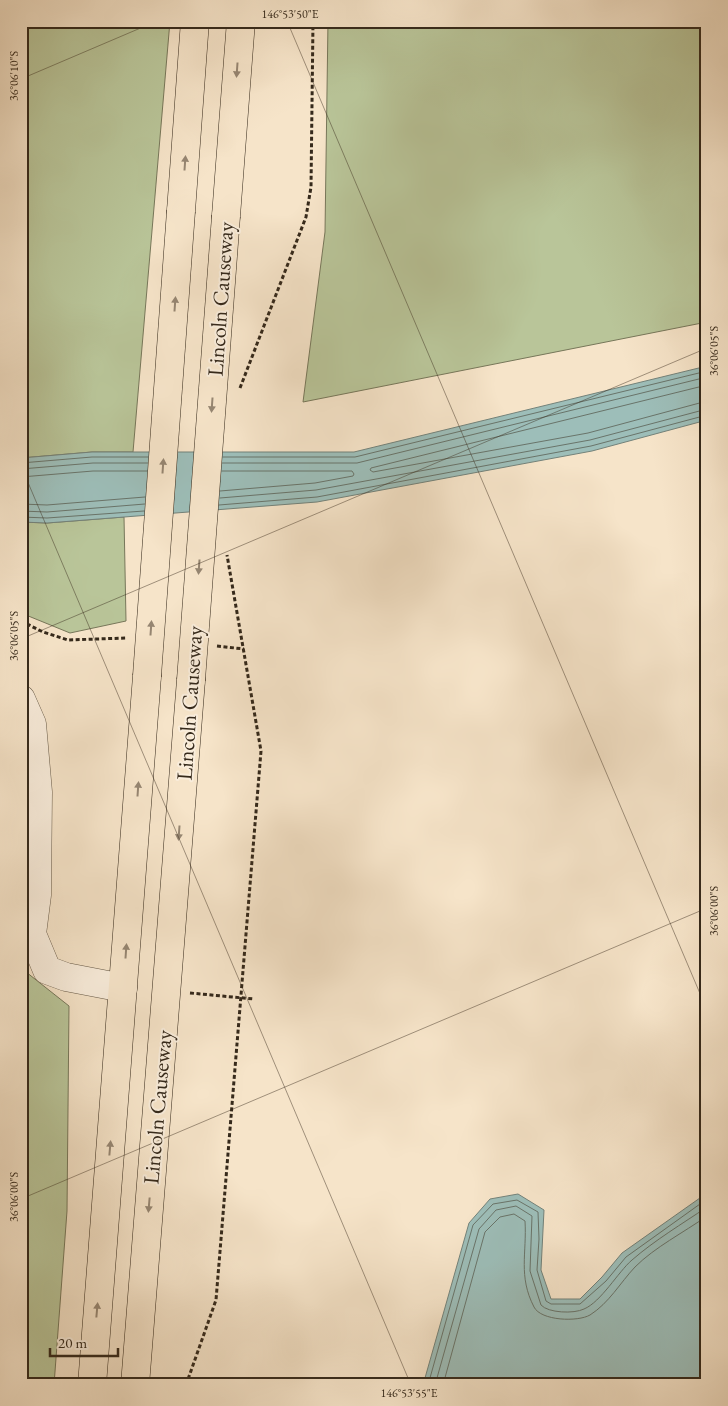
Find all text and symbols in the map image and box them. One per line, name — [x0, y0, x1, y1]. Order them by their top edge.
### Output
text: 146°53'50"E — [262, 6, 319, 22]
text: 36°06'10"S — [6, 51, 22, 101]
one-way arrow — [233, 62, 241, 78]
one-way arrow — [181, 154, 189, 170]
street label: Lincoln Causeway — [201, 220, 240, 377]
one-way arrow — [171, 295, 179, 311]
text: 36°06'05"S — [706, 326, 722, 376]
one-way arrow — [207, 397, 215, 413]
one-way arrow — [159, 457, 167, 473]
one-way arrow — [195, 559, 203, 575]
text: 36°06'05"S — [6, 611, 22, 661]
one-way arrow — [147, 619, 155, 635]
street label: Lincoln Causeway — [170, 624, 209, 781]
one-way arrow — [135, 781, 143, 797]
one-way arrow — [174, 826, 182, 842]
text: 36°06'00"S — [706, 886, 722, 936]
one-way arrow — [122, 943, 130, 959]
street label: Lincoln Causeway — [136, 1028, 179, 1185]
one-way arrow — [107, 1140, 115, 1156]
text: 36°06'00"S — [6, 1172, 22, 1222]
one-way arrow — [145, 1197, 153, 1213]
one-way arrow — [94, 1302, 102, 1318]
scale bar — [50, 1326, 118, 1358]
text: 20 m — [58, 1333, 87, 1352]
text: 146°53'55"E — [381, 1385, 438, 1401]

